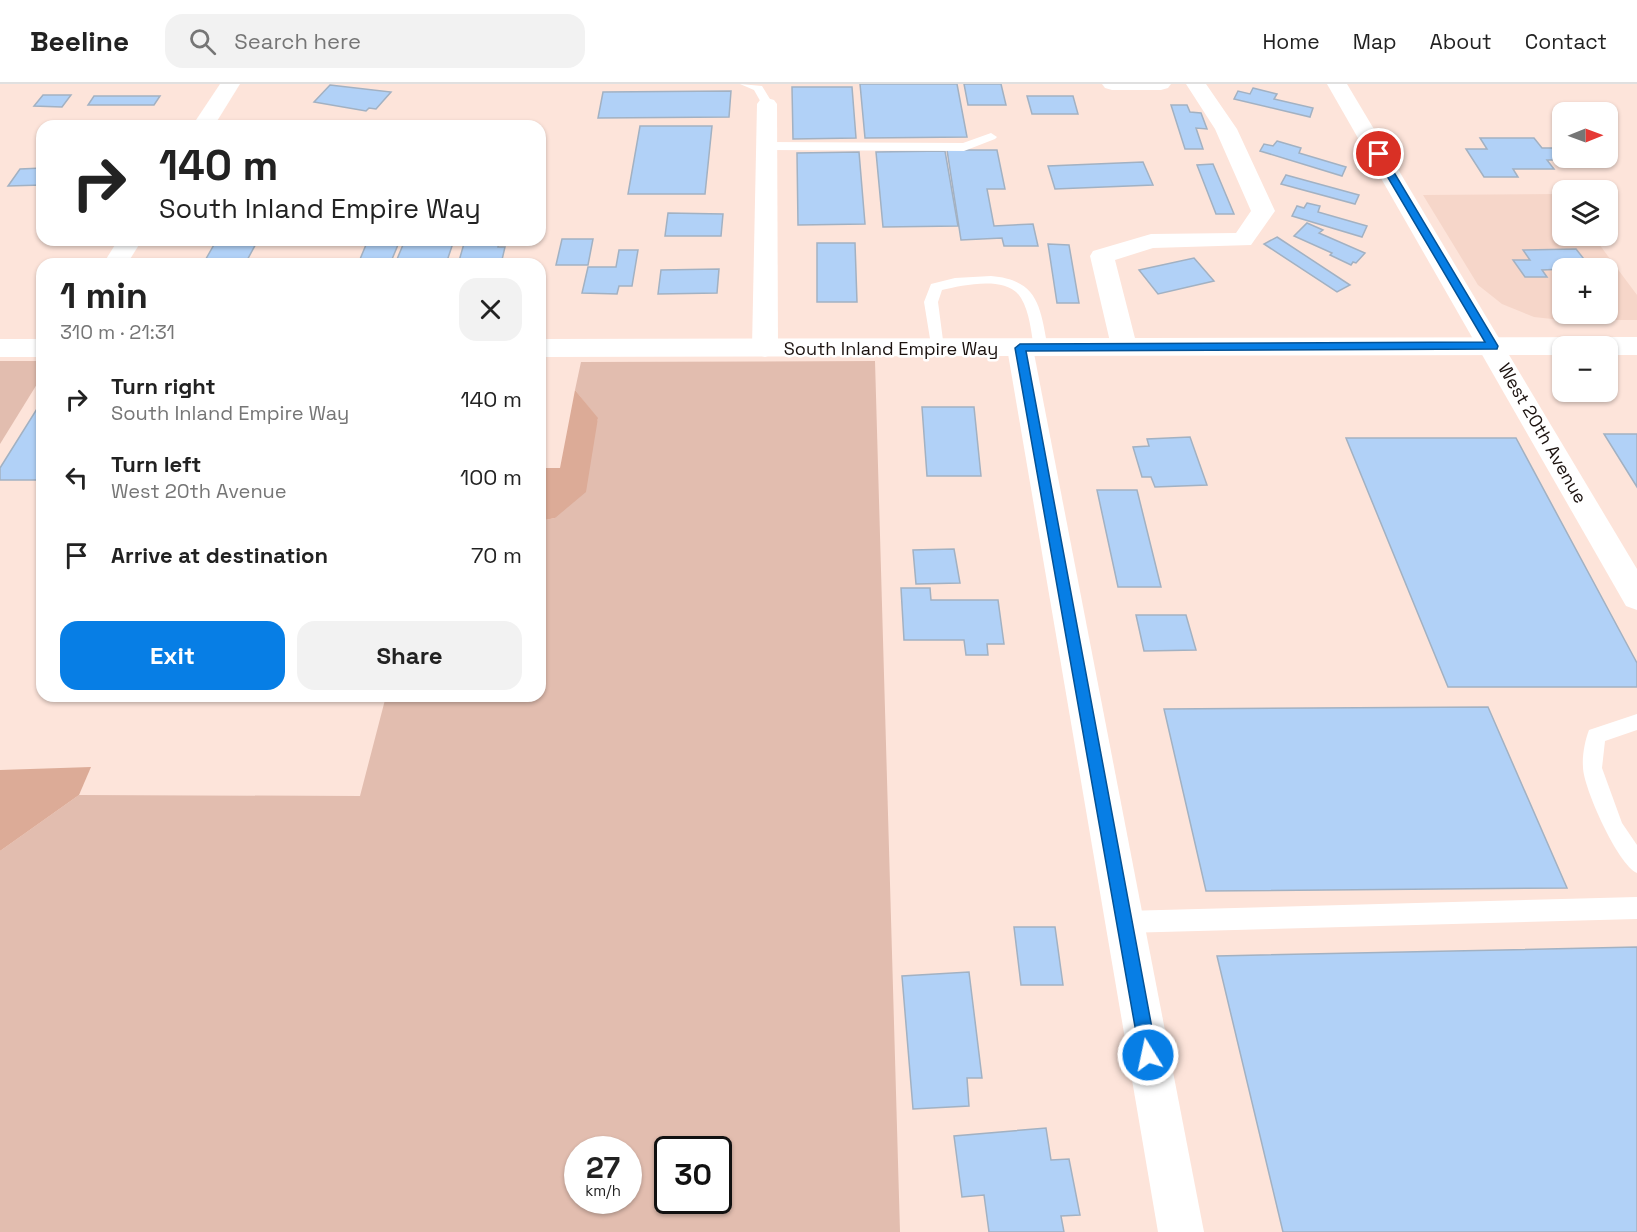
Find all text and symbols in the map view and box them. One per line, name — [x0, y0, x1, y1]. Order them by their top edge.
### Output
search box — [165, 14, 585, 68]
text: Beeline — [30, 23, 129, 59]
icon: search — [186, 25, 219, 58]
text: Search here — [234, 27, 361, 55]
text: Home — [1262, 28, 1320, 55]
text: Map — [1353, 28, 1397, 55]
text: About — [1430, 28, 1492, 55]
text: Contact — [1525, 28, 1607, 55]
north arrow — [1552, 102, 1618, 168]
map controls — [1552, 102, 1618, 402]
pin — [1353, 128, 1404, 179]
icon: arrive — [1362, 137, 1395, 170]
text: 140 m — [159, 139, 278, 192]
icon: right — [60, 144, 138, 222]
button: layers — [1552, 180, 1618, 246]
text: South Inland Empire Way — [159, 191, 481, 226]
button: + — [1552, 258, 1618, 324]
text: 1 min — [60, 273, 148, 319]
button: close — [459, 278, 522, 341]
text: 310 m · 21:31 — [60, 319, 175, 345]
button: − — [1552, 336, 1618, 402]
street label: South Inland Empire Way — [784, 337, 998, 360]
street label: West 20th Avenue — [1494, 359, 1592, 507]
text: Turn right — [111, 372, 216, 400]
icon: right — [60, 383, 93, 416]
text: 140 m — [460, 385, 522, 413]
text: South Inland Empire Way — [111, 400, 349, 426]
text: Turn left — [111, 450, 201, 478]
icon: left — [60, 461, 93, 494]
text: 100 m — [460, 463, 522, 491]
text: West 20th Avenue — [111, 478, 287, 504]
icon: arrive — [60, 539, 93, 572]
text: Arrive at destination — [111, 541, 328, 569]
text: 70 m — [471, 541, 522, 569]
button: Exit — [60, 621, 285, 690]
button: Share — [297, 621, 522, 690]
position arrow — [1116, 1023, 1180, 1087]
speed limit sign: 30 — [654, 1136, 732, 1214]
text: 27 — [586, 1148, 620, 1187]
text: km/h — [585, 1181, 621, 1200]

